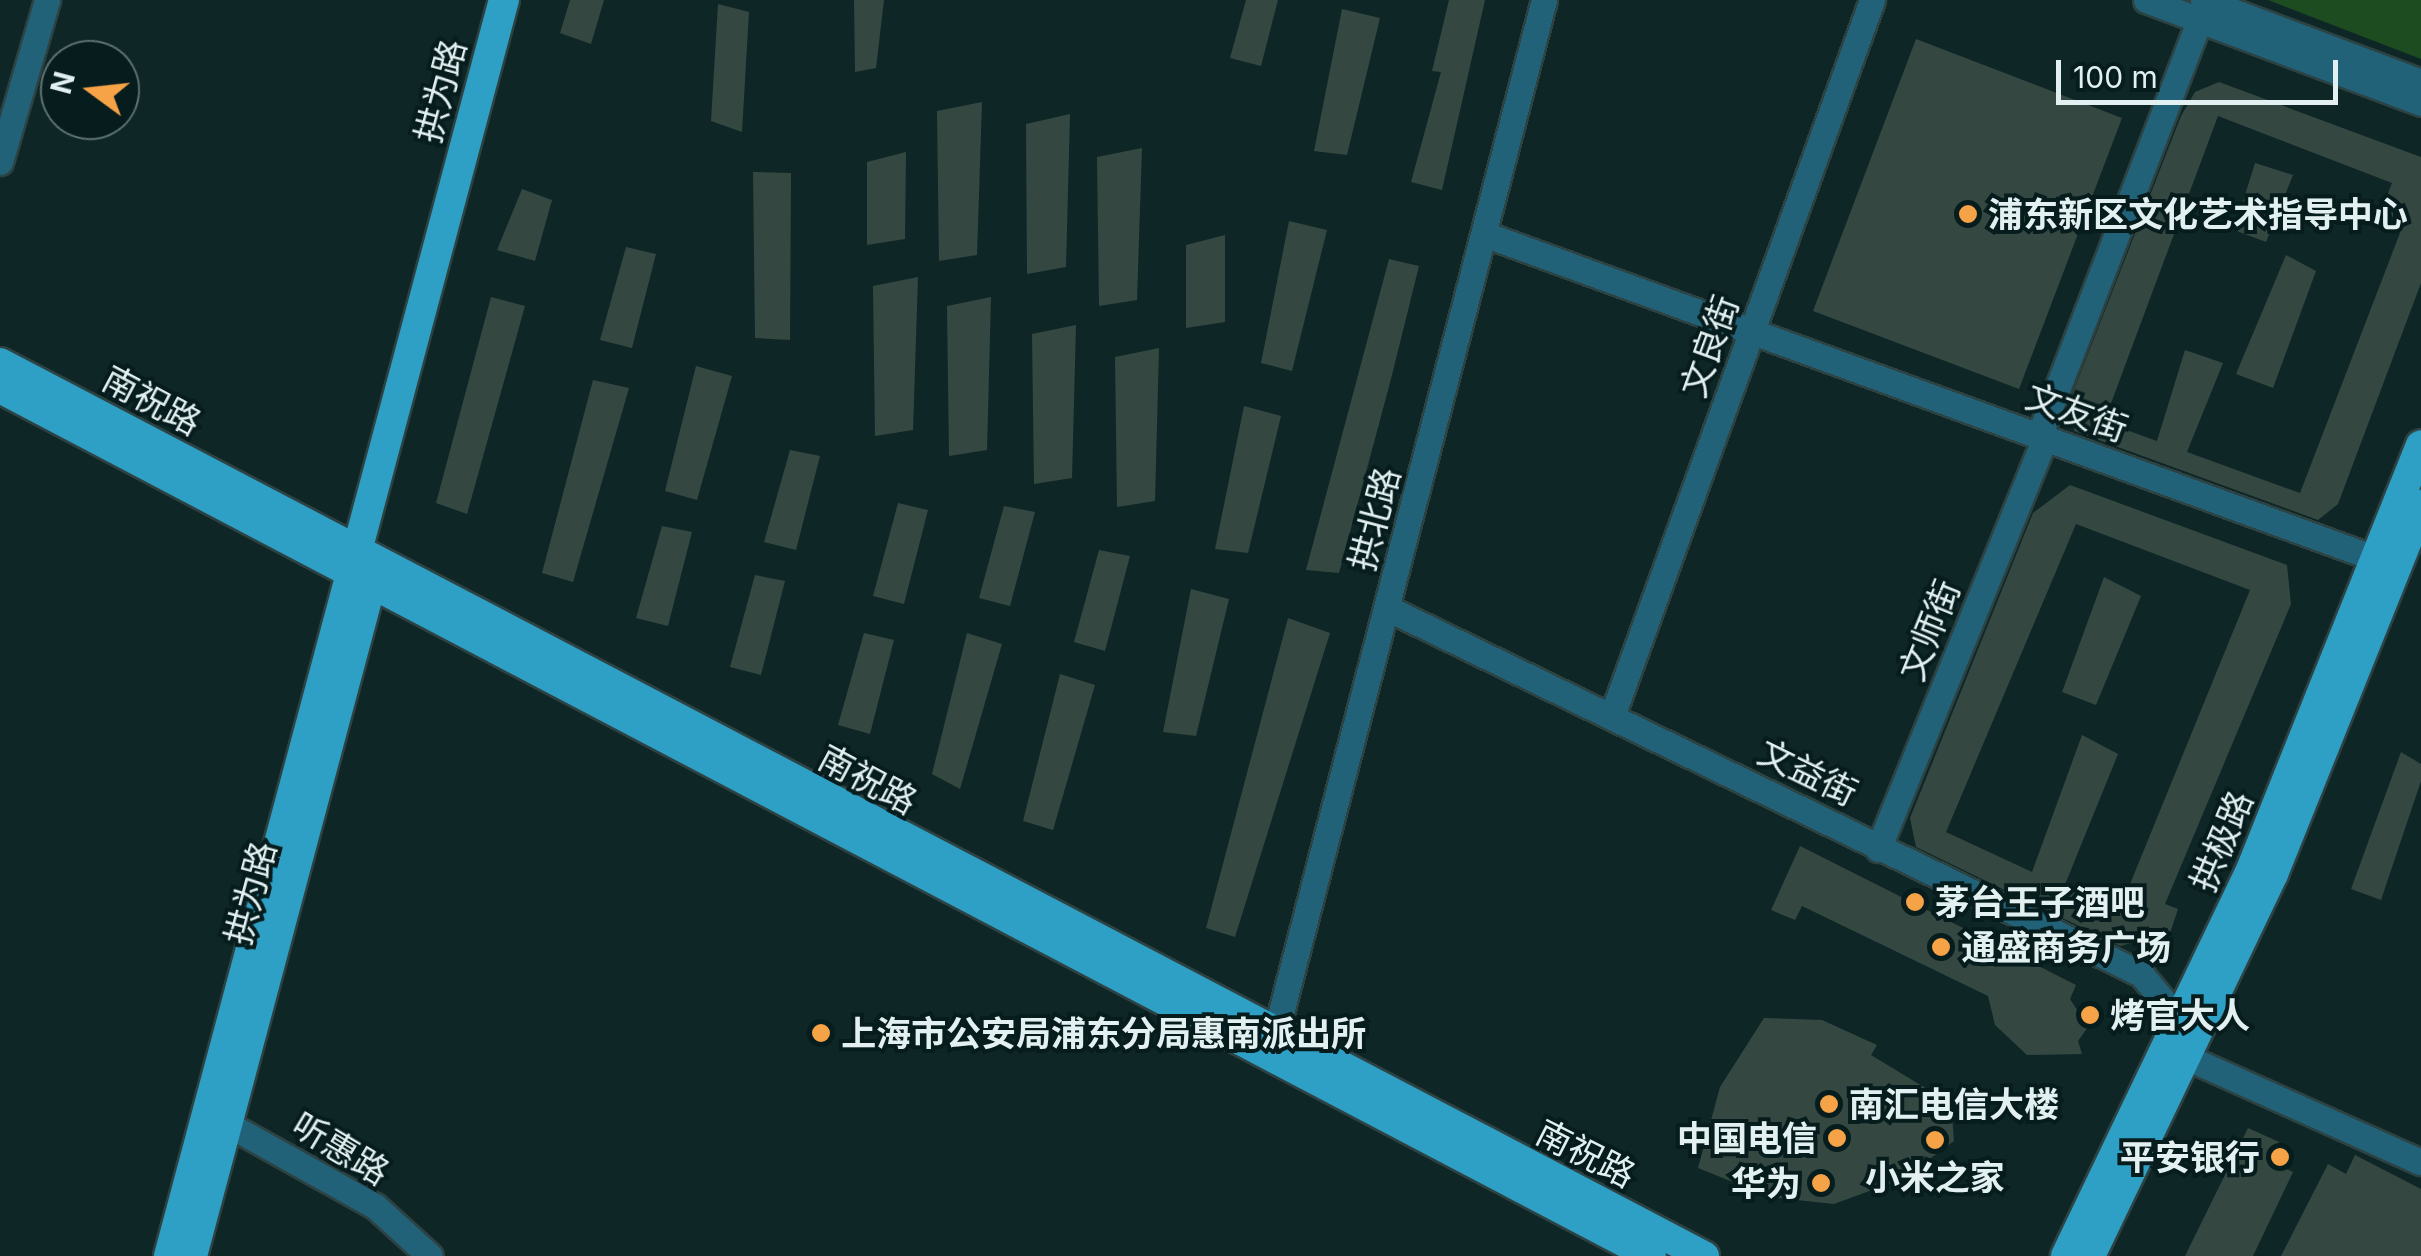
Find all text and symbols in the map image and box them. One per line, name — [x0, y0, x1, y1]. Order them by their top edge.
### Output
street label: 拱为路 — [406, 35, 474, 147]
north arrow — [40, 40, 140, 140]
scale bar — [2061, 40, 2344, 102]
text: 100 m — [2073, 59, 2158, 95]
text: N — [44, 68, 82, 97]
place label: 浦东新区文化艺术指导中心 — [1988, 193, 2408, 235]
marker: 浦东新区文化艺术指导中心 — [1957, 203, 1979, 225]
street label: 文良街 — [1671, 289, 1747, 403]
street label: 南祝路 — [96, 357, 208, 443]
street label: 文友街 — [2020, 374, 2134, 450]
street label: 拱北路 — [1340, 463, 1408, 575]
street label: 文师街 — [1890, 573, 1968, 687]
street label: 文益街 — [1752, 730, 1864, 814]
street label: 南祝路 — [812, 736, 924, 822]
street label: 拱极路 — [2181, 784, 2261, 898]
street label: 拱为路 — [216, 837, 284, 949]
place label: 茅台王子酒吧 — [1935, 881, 2145, 923]
marker: 茅台王子酒吧 — [1904, 891, 1926, 913]
place label: 通盛商务广场 — [1961, 926, 2171, 968]
marker: 通盛商务广场 — [1930, 936, 1952, 958]
place label: 烤官大人 — [2110, 994, 2250, 1036]
marker: 烤官大人 — [2079, 1004, 2101, 1026]
place label: 上海市公安局浦东分局惠南派出所 — [841, 1012, 1366, 1054]
marker: 上海市公安局浦东分局惠南派出所 — [810, 1022, 832, 1044]
place label: 南汇电信大楼 — [1849, 1083, 2059, 1125]
marker: 南汇电信大楼 — [1818, 1093, 1840, 1115]
street label: 听惠路 — [285, 1103, 397, 1193]
street label: 南祝路 — [1530, 1110, 1642, 1196]
place label: 中国电信 — [1677, 1117, 1817, 1159]
marker: 中国电信 — [1826, 1127, 1848, 1149]
marker: 小米之家 — [1924, 1129, 1946, 1151]
place label: 平安银行 — [2120, 1136, 2260, 1178]
marker: 平安银行 — [2269, 1146, 2291, 1168]
place label: 小米之家 — [1865, 1156, 2005, 1198]
place label: 华为 — [1731, 1162, 1801, 1204]
marker: 华为 — [1810, 1172, 1832, 1194]

